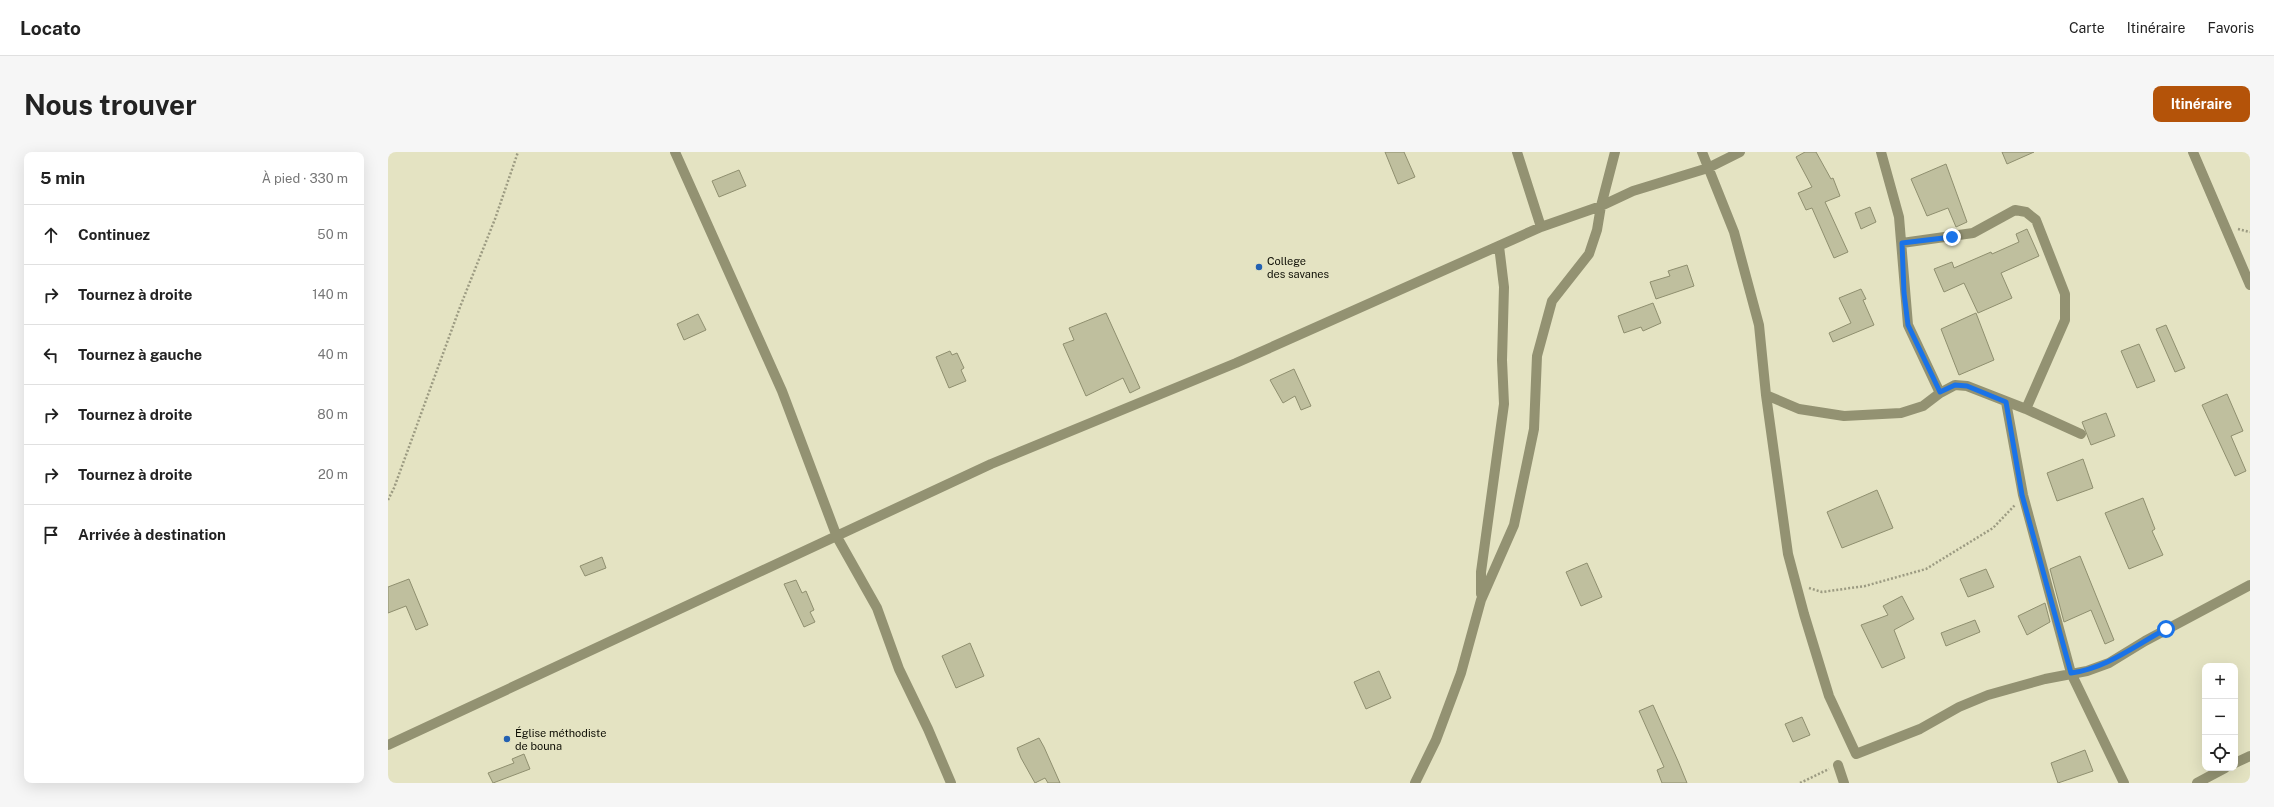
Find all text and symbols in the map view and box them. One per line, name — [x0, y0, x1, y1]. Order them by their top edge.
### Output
text: Locato — [20, 17, 81, 39]
text: Carte — [2069, 20, 2105, 36]
text: Itinéraire — [2127, 20, 2185, 36]
text: Favoris — [2207, 20, 2254, 36]
button: Itinéraire — [2153, 86, 2250, 122]
text: Nous trouver — [24, 88, 197, 121]
text: 5 min — [40, 168, 85, 188]
text: À pied · 330 m — [262, 171, 348, 186]
icon: ahead — [40, 224, 62, 246]
text: Continuez — [78, 226, 150, 243]
text: 50 m — [317, 227, 348, 242]
route end — [1943, 228, 1961, 246]
place label: College des savanes — [1267, 255, 1329, 280]
marker: College des savanes — [1254, 262, 1264, 272]
icon: right — [40, 284, 62, 306]
text: Tournez à droite — [78, 286, 192, 303]
text: 140 m — [312, 287, 348, 302]
icon: left — [40, 344, 62, 366]
text: Tournez à gauche — [78, 346, 202, 363]
text: 40 m — [317, 347, 348, 362]
icon: right — [40, 404, 62, 426]
text: Tournez à droite — [78, 406, 192, 423]
text: 80 m — [317, 407, 348, 422]
icon: right — [40, 464, 62, 486]
text: Tournez à droite — [78, 466, 192, 483]
text: 20 m — [318, 467, 348, 482]
icon: arrive — [40, 524, 62, 546]
text: Arrivée à destination — [78, 526, 226, 543]
route start — [2157, 620, 2175, 638]
map controls — [2202, 663, 2238, 771]
button: + — [2202, 663, 2238, 699]
button: − — [2202, 699, 2238, 735]
place label: Église méthodiste de bouna — [515, 726, 606, 752]
marker: Église méthodiste de bouna — [502, 734, 512, 744]
button: locate — [2202, 735, 2238, 771]

